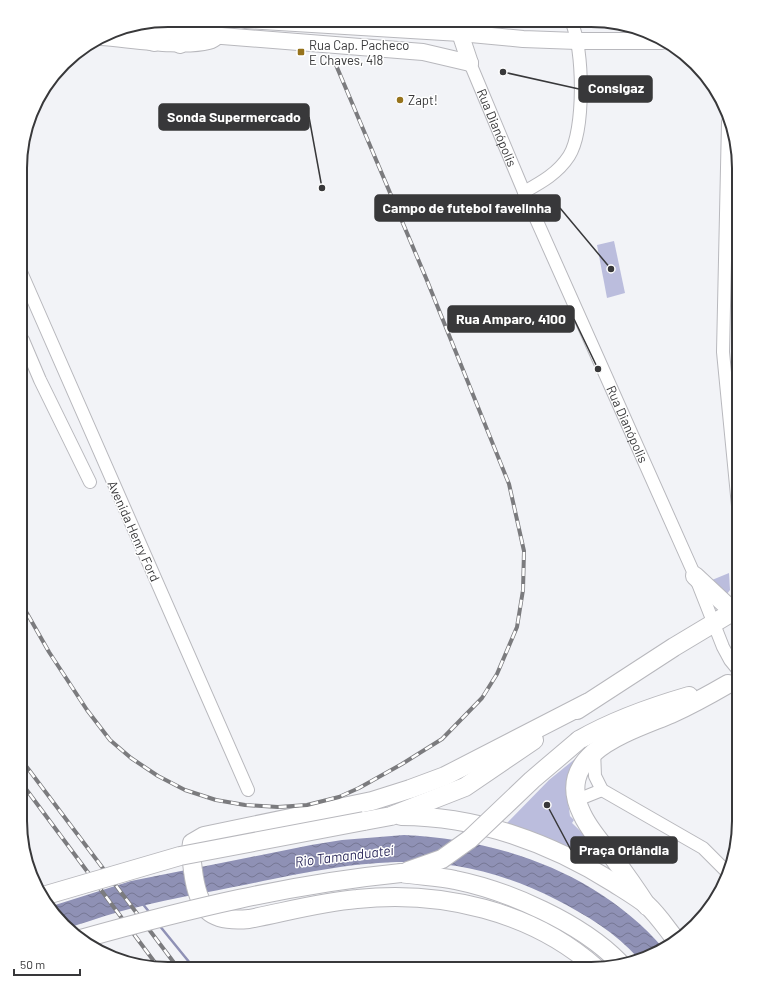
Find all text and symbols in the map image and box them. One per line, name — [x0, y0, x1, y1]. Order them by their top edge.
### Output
place label: Rua Cap. Pacheco E Chaves, 418 — [309, 37, 409, 68]
marker: Rua Cap. Pacheco E Chaves, 418 — [296, 47, 306, 57]
callout: Consigaz — [579, 76, 652, 102]
text: Consigaz — [588, 79, 645, 96]
street label: Rua Dianópolis — [474, 86, 520, 169]
place label: Zapt! — [408, 92, 438, 108]
marker: Zapt! — [395, 95, 405, 105]
callout: Sonda Supermercado — [159, 104, 309, 130]
text: Sonda Supermercado — [167, 108, 301, 125]
callout: Campo de futebol favelinha — [375, 195, 560, 221]
text: Campo de futebol favelinha — [383, 199, 551, 216]
callout: Rua Amparo, 4100 — [448, 306, 574, 332]
text: Rua Amparo, 4100 — [456, 310, 566, 327]
street label: Rua Dianópolis — [603, 383, 652, 465]
street label: Avenida Henry Ford — [105, 478, 163, 584]
callout: Praça Orlândia — [571, 837, 677, 863]
water label: Rio Tamanduateí — [294, 841, 395, 870]
text: Praça Orlândia — [579, 841, 669, 858]
scale bar — [14, 951, 80, 977]
text: 50 m — [20, 957, 45, 971]

